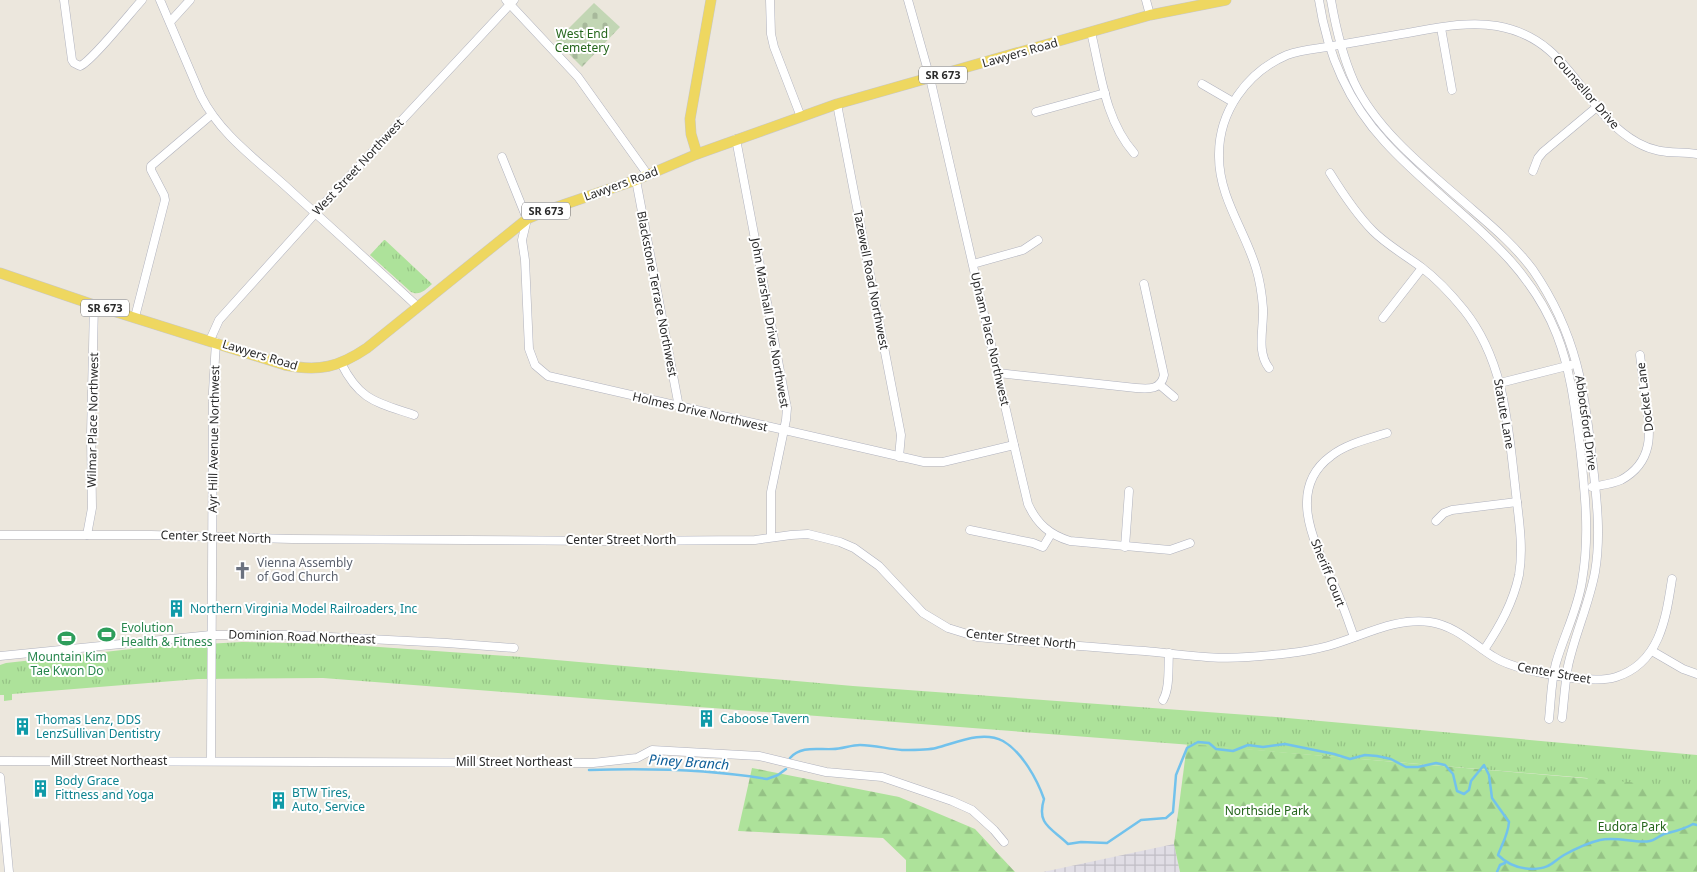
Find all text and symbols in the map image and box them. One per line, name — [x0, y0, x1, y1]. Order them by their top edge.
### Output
park label: West End Cemetery — [555, 25, 610, 56]
street label: Lawyers Road — [980, 34, 1060, 71]
street label: Counsellor Drive — [1549, 51, 1624, 133]
road number: SR 673 — [919, 66, 967, 84]
street label: West Street Northwest — [308, 114, 408, 219]
street label: Lawyers Road — [581, 162, 660, 205]
road number: SR 673 — [522, 202, 570, 220]
street label: Tazewell Road Northwest — [850, 209, 893, 352]
street label: Blackstone Terrace Northwest — [633, 210, 682, 379]
street label: John Marshall Drive Northwest — [747, 236, 794, 410]
street label: Upham Place Northwest — [967, 270, 1014, 408]
road number: SR 673 — [81, 300, 129, 316]
street label: Lawyers Road — [220, 335, 300, 374]
street label: Wilmar Place Northwest — [83, 351, 102, 488]
street label: Docket Lane — [1632, 361, 1657, 433]
street label: Ayr Hill Avenue Northwest — [204, 364, 223, 513]
street label: Abbotsford Drive — [1571, 374, 1602, 472]
street label: Statute Lane — [1490, 378, 1519, 450]
street label: Holmes Drive Northwest — [631, 388, 770, 435]
street label: Center Street North — [160, 526, 272, 547]
street label: Center Street North — [566, 531, 676, 548]
street label: Sheriff Court — [1307, 536, 1350, 610]
place label: Vienna Assembly of God Church — [257, 554, 353, 585]
church icon: Vienna Assembly of God Church — [233, 560, 253, 580]
building icon: Northern Virginia Model Railroaders, Inc — [166, 599, 186, 619]
place label: Northern Virginia Model Railroaders, Inc — [190, 600, 418, 617]
place label: Evolution Health & Fitness — [121, 619, 213, 650]
street label: Center Street North — [965, 624, 1077, 653]
sports icon: Evolution Health & Fitness — [97, 625, 117, 645]
street label: Dominion Road Northeast — [228, 625, 377, 648]
sports icon: Mountain Kim Tae Kwon Do — [57, 628, 77, 648]
place label: Mountain Kim Tae Kwon Do — [27, 648, 107, 679]
street label: Center Street — [1516, 658, 1593, 687]
building icon: Caboose Tavern — [696, 709, 716, 729]
place label: Caboose Tavern — [720, 710, 810, 727]
place label: Thomas Lenz, DDS LenzSullivan Dentistry — [36, 711, 161, 742]
building icon: Thomas Lenz, DDS LenzSullivan Dentistry — [12, 717, 32, 737]
water label: Piney Branch — [648, 749, 730, 774]
street label: Mill Street Northeast — [51, 752, 168, 769]
street label: Mill Street Northeast — [456, 753, 573, 770]
place label: Body Grace Fittness and Yoga — [55, 772, 154, 803]
building icon: Body Grace Fittness and Yoga — [31, 778, 51, 798]
place label: BTW Tires, Auto, Service — [292, 784, 365, 815]
building icon: BTW Tires, Auto, Service — [268, 790, 288, 810]
park label: Northside Park — [1225, 802, 1310, 819]
park label: Eudora Park — [1598, 818, 1667, 835]

